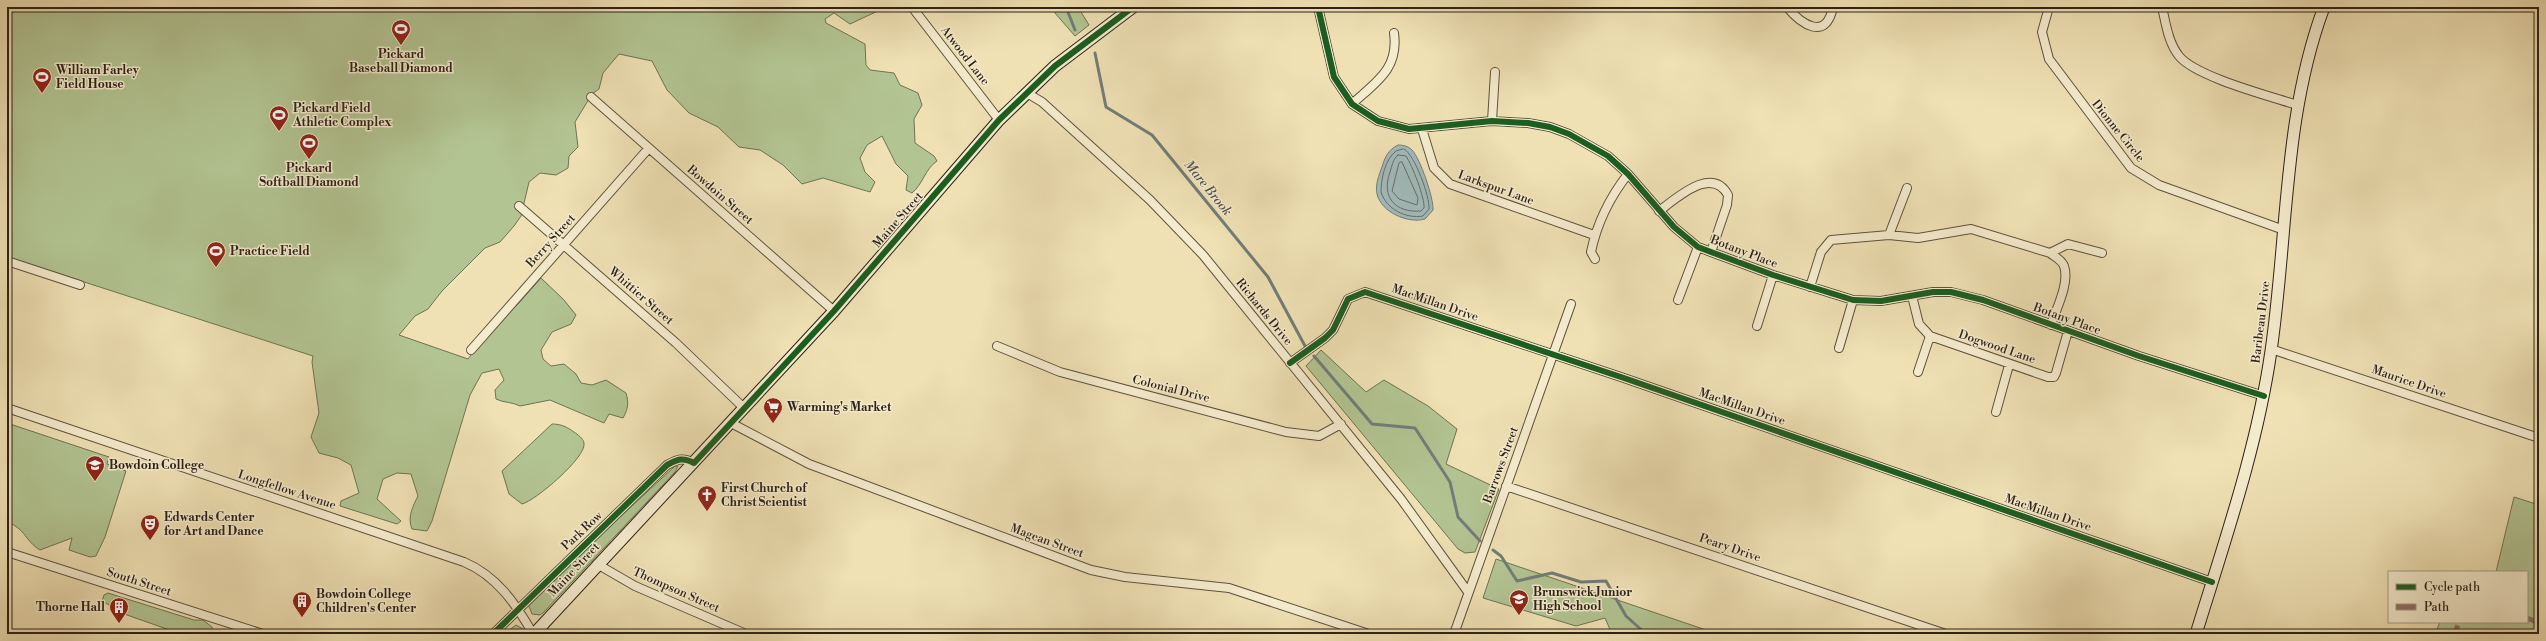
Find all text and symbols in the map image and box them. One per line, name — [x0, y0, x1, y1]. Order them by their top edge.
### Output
sports icon: Pickard Baseball Diamond — [390, 18, 412, 46]
street label: Atwood Lane — [937, 23, 993, 88]
place label: Pickard Baseball Diamond — [349, 47, 453, 76]
place label: William Farley Field House — [55, 63, 140, 92]
sports icon: William Farley Field House — [31, 66, 53, 94]
street label: Dionne Circle — [2088, 97, 2148, 165]
place label: Pickard Field Athletic Complex — [292, 101, 392, 130]
sports icon: Pickard Field Athletic Complex — [268, 104, 290, 132]
sports icon: Pickard Softball Diamond — [298, 132, 320, 160]
water label: Mare Brook — [1181, 157, 1235, 219]
place label: Pickard Softball Diamond — [259, 161, 359, 190]
street label: Bowdoin Street — [683, 161, 757, 228]
street label: Larkspur Lane — [1456, 167, 1536, 209]
street label: Maine Street — [870, 189, 927, 251]
street label: Berry Street — [523, 211, 579, 271]
street label: Botany Place — [1707, 232, 1780, 272]
sports icon: Practice Field — [205, 240, 227, 268]
place label: Practice Field — [230, 244, 310, 259]
street label: Whittier Street — [605, 263, 677, 329]
street label: Richards Drive — [1232, 276, 1296, 348]
street label: Baribeau Drive — [2248, 280, 2273, 365]
street label: MacMillan Drive — [1390, 281, 1480, 325]
street label: Botany Place — [2030, 299, 2103, 338]
street label: Dogwood Lane — [1957, 327, 2037, 367]
street label: Maurice Drive — [2370, 362, 2448, 402]
street label: Colonial Drive — [1131, 372, 1211, 406]
street label: MacMillan Drive — [1697, 385, 1787, 429]
supermarket icon: Warming's Market — [762, 396, 784, 424]
place label: Warming's Market — [786, 400, 892, 415]
street label: Barrows Street — [1480, 424, 1522, 506]
school or university icon: Bowdoin College — [84, 454, 106, 482]
place label: Bowdoin College — [109, 458, 205, 473]
street label: Longfellow Avenue — [236, 467, 338, 513]
place label: First Church of Christ Scientist — [721, 481, 808, 510]
church icon: First Church of Christ Scientist — [696, 484, 718, 512]
street label: MacMillan Drive — [2003, 491, 2093, 535]
street label: Park Row — [558, 508, 606, 554]
place label: Edwards Center for Art and Dance — [164, 510, 264, 539]
theatre icon: Edwards Center for Art and Dance — [139, 513, 161, 541]
street label: Magean Street — [1008, 521, 1086, 561]
street label: Peary Drive — [1697, 530, 1763, 566]
street label: Maine Street — [545, 539, 603, 600]
street label: Thompson Street — [630, 564, 723, 616]
street label: South Street — [105, 565, 174, 600]
legend — [2388, 571, 2528, 623]
text: Cycle path — [2424, 580, 2480, 595]
place label: Brunswick Junior High School — [1533, 585, 1632, 614]
place label: Bowdoin College Children's Center — [316, 587, 416, 616]
school or university icon: Brunswick Junior High School — [1508, 588, 1530, 616]
building icon: Bowdoin College Children's Center — [291, 590, 313, 618]
building icon: Thorne Hall — [108, 596, 130, 624]
place label: Thorne Hall — [36, 600, 105, 615]
text: Path — [2424, 600, 2449, 615]

